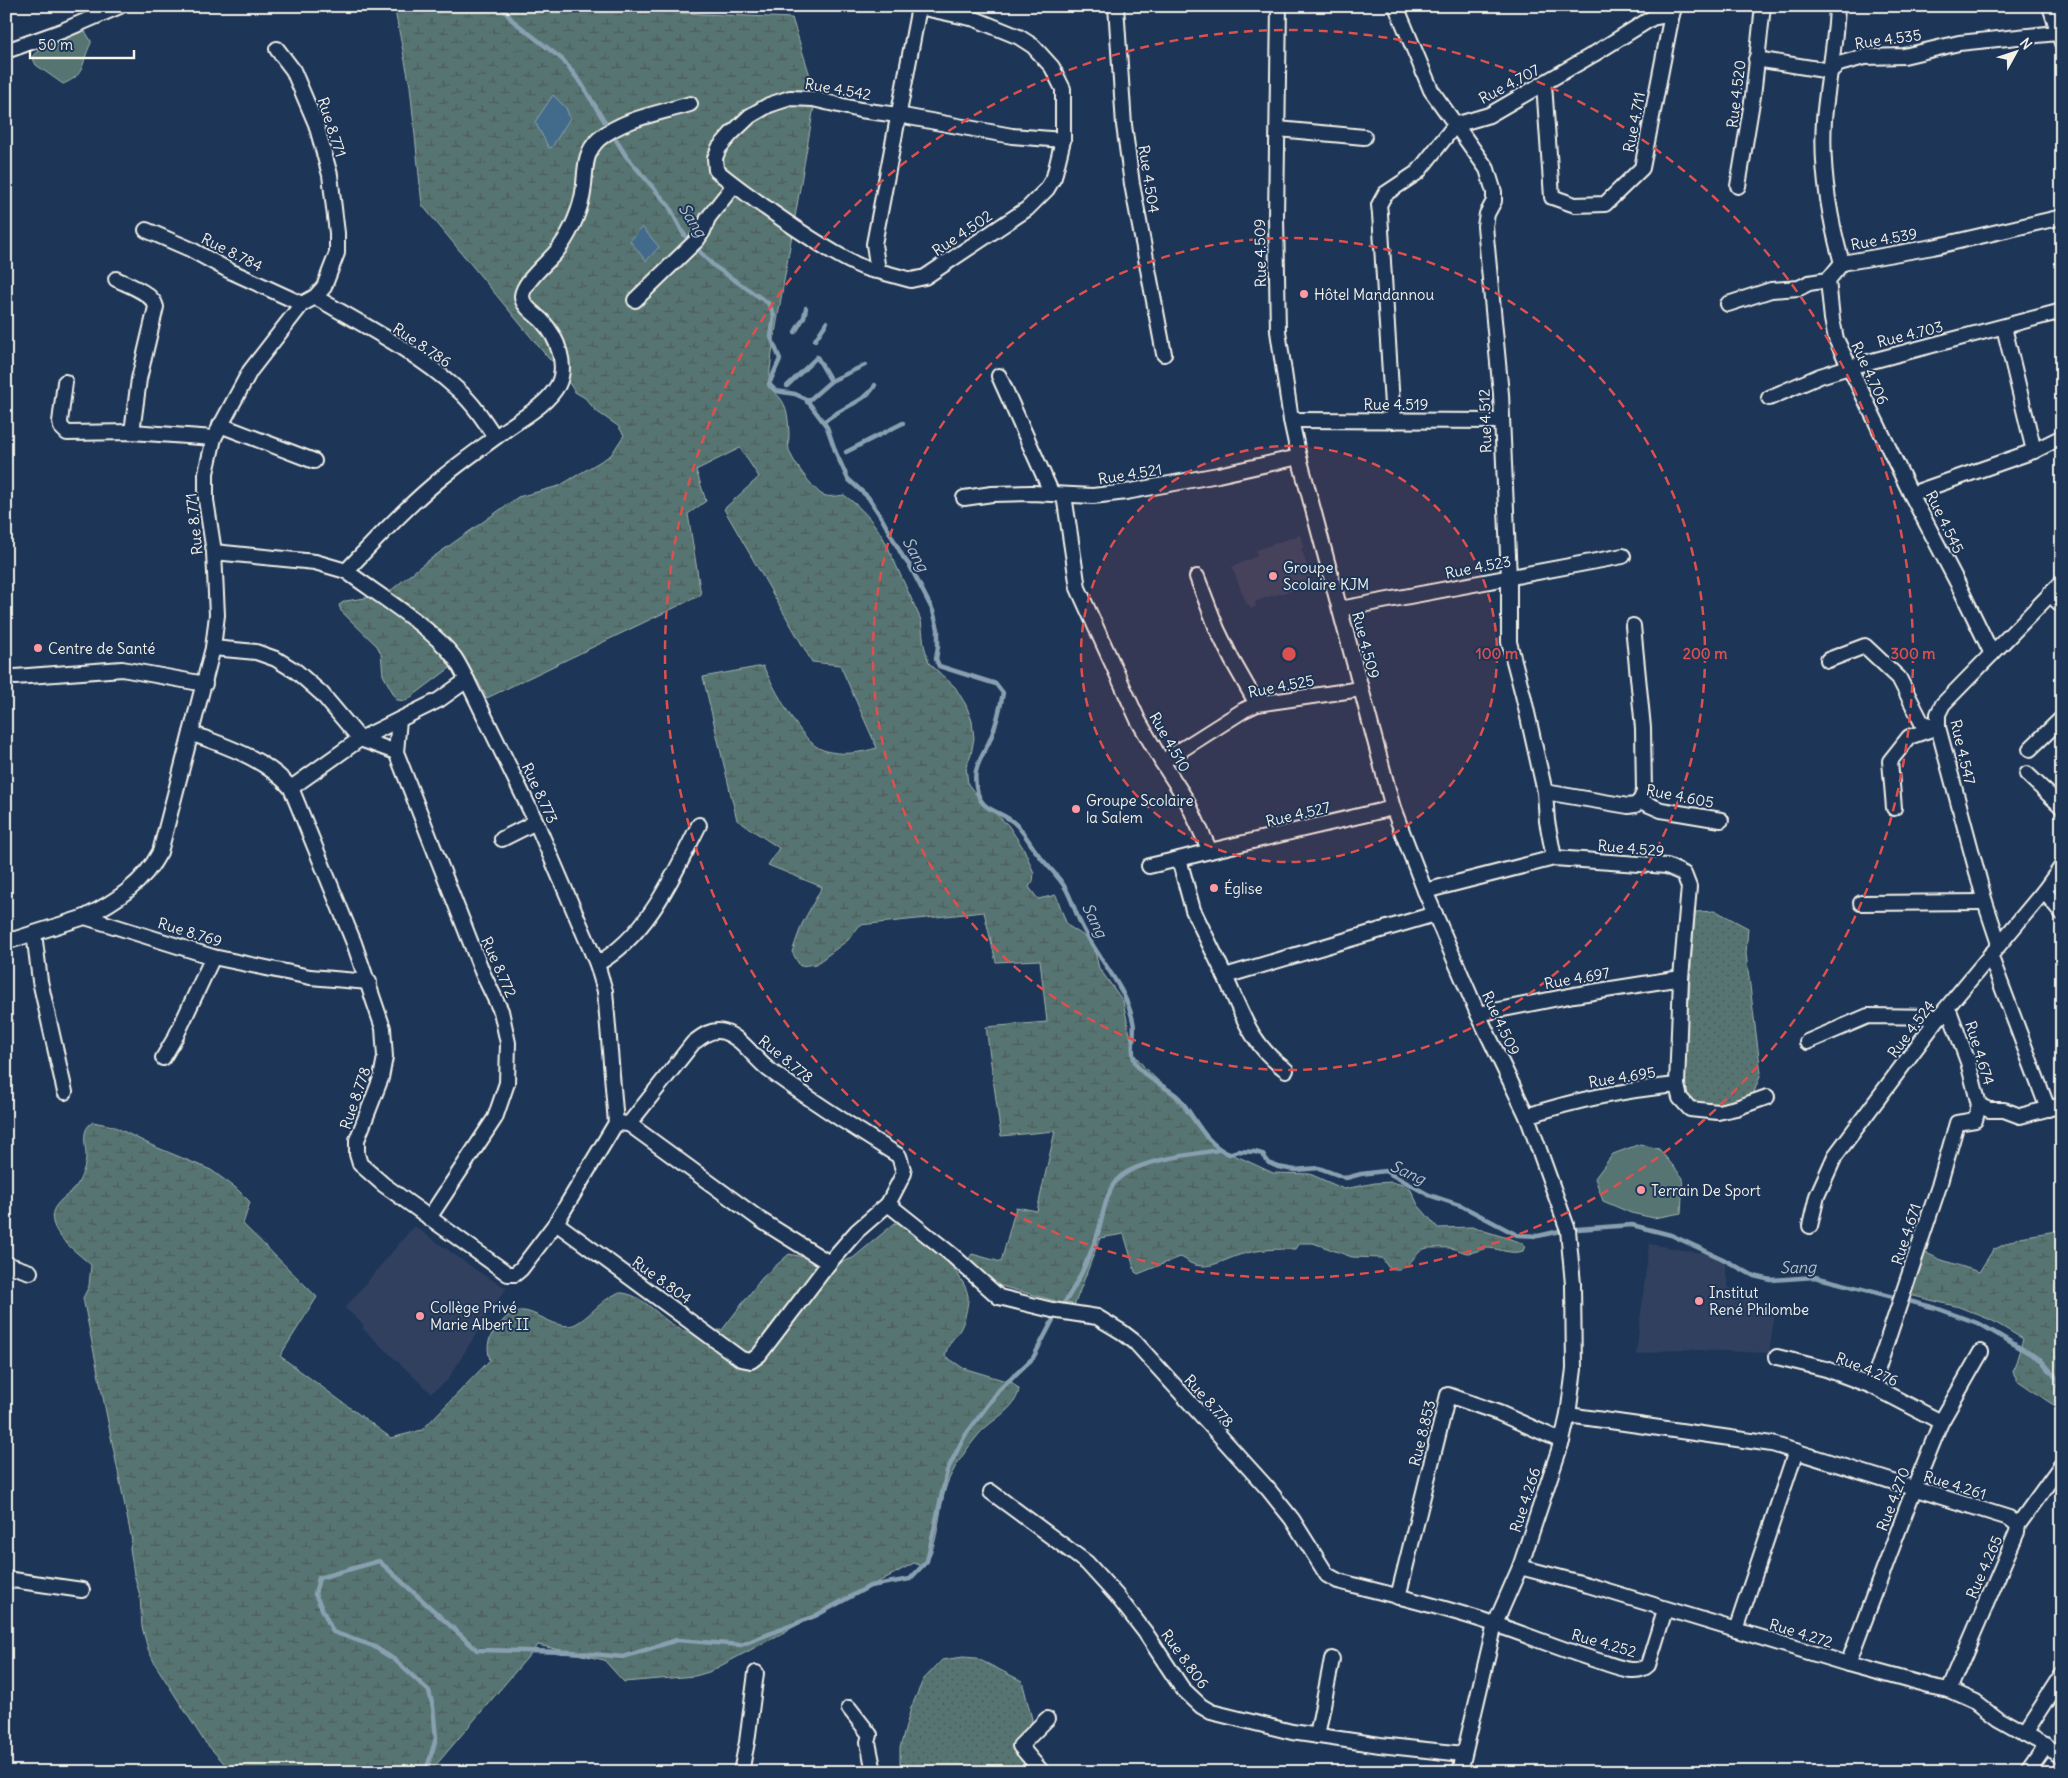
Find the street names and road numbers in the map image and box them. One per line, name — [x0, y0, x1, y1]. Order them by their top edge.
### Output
street label: Rue 4.535 — [1853, 25, 1923, 53]
street label: Rue 4.520 — [1722, 59, 1750, 129]
street label: Rue 4.707 — [1475, 60, 1543, 108]
street label: Rue 4.542 — [803, 74, 873, 104]
street label: Rue 4.711 — [1619, 90, 1649, 154]
street label: Rue 8.771 — [313, 94, 351, 160]
street label: Rue 4.504 — [1134, 144, 1164, 215]
street label: Rue 4.502 — [928, 206, 996, 260]
street label: Rue 4.509 — [1250, 218, 1270, 288]
street label: Rue 4.539 — [1849, 224, 1919, 254]
street label: Rue 8.784 — [198, 229, 266, 276]
street label: Rue 4.703 — [1875, 317, 1945, 351]
street label: Rue 8.786 — [389, 319, 455, 371]
street label: Rue 4.706 — [1847, 338, 1893, 408]
street label: Rue 4.512 — [1474, 389, 1496, 453]
street label: Rue 4.519 — [1364, 395, 1428, 414]
street label: Rue 4.521 — [1097, 460, 1163, 488]
street label: Rue 4.545 — [1922, 488, 1968, 556]
street label: Rue 8.771 — [181, 492, 207, 556]
street label: Rue 4.523 — [1443, 551, 1513, 583]
street label: Rue 4.509 — [1348, 609, 1384, 681]
street label: Rue 4.525 — [1246, 670, 1316, 702]
street label: Rue 4.510 — [1145, 709, 1195, 775]
street label: Rue 4.547 — [1946, 718, 1980, 786]
street label: Rue 8.773 — [518, 760, 562, 826]
street label: Rue 4.605 — [1644, 780, 1716, 812]
street label: Rue 4.527 — [1264, 797, 1332, 831]
street label: Rue 4.529 — [1597, 836, 1665, 860]
street label: Rue 8.769 — [156, 913, 224, 951]
street label: Rue 8.772 — [477, 934, 521, 1000]
street label: Rue 4.697 — [1543, 963, 1611, 993]
street label: Rue 4.509 — [1478, 988, 1524, 1058]
street label: Rue 4.524 — [1883, 996, 1939, 1061]
street label: Rue 4.674 — [1961, 1019, 1999, 1088]
street label: Rue 8.778 — [755, 1031, 817, 1087]
street label: Rue 4.695 — [1587, 1062, 1657, 1092]
street label: Rue 8.778 — [335, 1064, 375, 1132]
street label: Rue 4.671 — [1887, 1201, 1925, 1267]
street label: Rue 8.804 — [629, 1252, 696, 1308]
street label: Rue 4.276 — [1833, 1348, 1901, 1390]
street label: Rue 8.778 — [1180, 1371, 1238, 1431]
street label: Rue 8.853 — [1405, 1398, 1439, 1468]
street label: Rue 4.270 — [1872, 1464, 1914, 1534]
street label: Rue 4.266 — [1506, 1465, 1544, 1535]
street label: Rue 4.261 — [1921, 1466, 1989, 1504]
street label: Rue 4.265 — [1962, 1532, 2006, 1602]
street label: Rue 4.272 — [1767, 1614, 1835, 1652]
street label: Rue 4.252 — [1569, 1625, 1639, 1661]
street label: Rue 8.806 — [1157, 1626, 1213, 1692]

